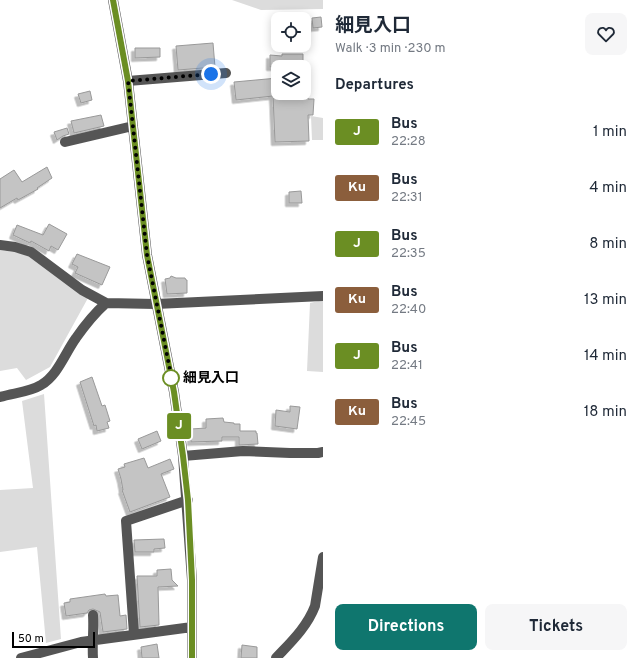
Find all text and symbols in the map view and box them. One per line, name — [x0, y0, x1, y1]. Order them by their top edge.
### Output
map controls — [271, 12, 311, 100]
button: locate — [271, 12, 311, 52]
button: heart — [585, 13, 627, 55]
text: 細見入口 — [335, 14, 411, 38]
text: Walk · 3 min · 230 m — [335, 41, 446, 57]
button: layers — [271, 60, 311, 100]
your location — [201, 64, 221, 84]
text: Departures — [335, 76, 414, 95]
text: Bus — [391, 115, 418, 134]
text: J — [353, 123, 361, 140]
text: 1 min — [593, 123, 627, 142]
text: 22:28 — [391, 134, 426, 150]
text: Bus — [391, 171, 418, 190]
text: Ku — [348, 179, 366, 196]
text: 4 min — [589, 179, 627, 198]
text: 22:31 — [391, 190, 423, 206]
text: Bus — [391, 227, 418, 246]
text: J — [353, 235, 361, 252]
text: 8 min — [589, 235, 627, 254]
text: 22:35 — [391, 246, 426, 262]
text: Bus — [391, 283, 418, 302]
text: Ku — [348, 291, 366, 308]
text: 13 min — [584, 291, 627, 310]
text: 22:40 — [391, 302, 426, 318]
text: Bus — [391, 339, 418, 358]
text: J — [353, 347, 361, 364]
text: 14 min — [584, 347, 627, 366]
text: 22:41 — [391, 358, 423, 374]
marker: 細見入口 — [162, 369, 180, 387]
place label: 細見入口 — [183, 370, 239, 387]
text: Bus — [391, 395, 418, 414]
text: Ku — [348, 403, 366, 420]
text: 18 min — [584, 403, 627, 422]
line badge: J — [166, 413, 192, 439]
text: 22:45 — [391, 414, 426, 430]
text: J — [175, 417, 183, 434]
button: Directions — [335, 604, 477, 650]
button: Tickets — [485, 604, 627, 650]
scale bar — [12, 630, 95, 649]
text: 50 m — [18, 632, 44, 646]

